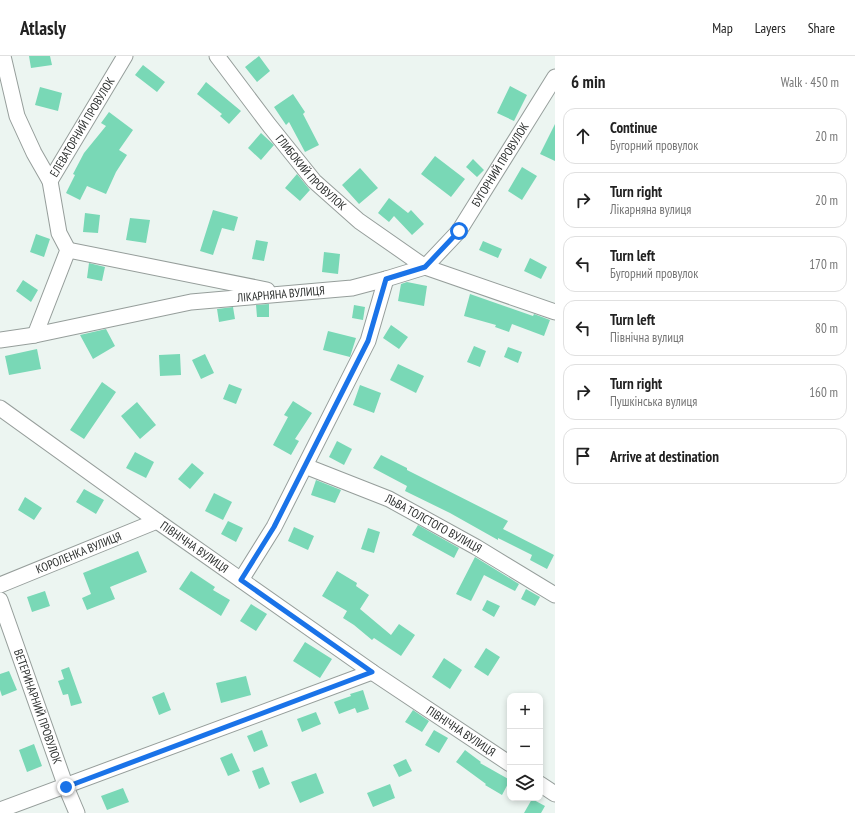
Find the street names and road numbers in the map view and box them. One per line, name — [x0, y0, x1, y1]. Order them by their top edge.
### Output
street label: ЕЛЕВАТОРНИЙ ПРОВУЛОК — [46, 74, 118, 179]
street label: БУГОРНИЙ ПРОВУЛОК — [468, 119, 532, 209]
street label: ГЛИБОКИЙ ПРОВУЛОК — [273, 131, 350, 213]
street label: ЛІКАРНЯНА ВУЛИЦЯ — [235, 282, 325, 305]
street label: ЛЬВА ТОЛСТОГО ВУЛИЦЯ — [383, 490, 485, 556]
street label: ПІВНІЧНА ВУЛИЦЯ — [158, 518, 232, 576]
street label: КОРОЛЕНКА ВУЛИЦЯ — [33, 528, 124, 577]
street label: ВЕТЕРИНАРНИЙ ПРОВУЛОК — [11, 647, 65, 766]
street label: ПІВНІЧНА ВУЛИЦЯ — [424, 702, 499, 759]

